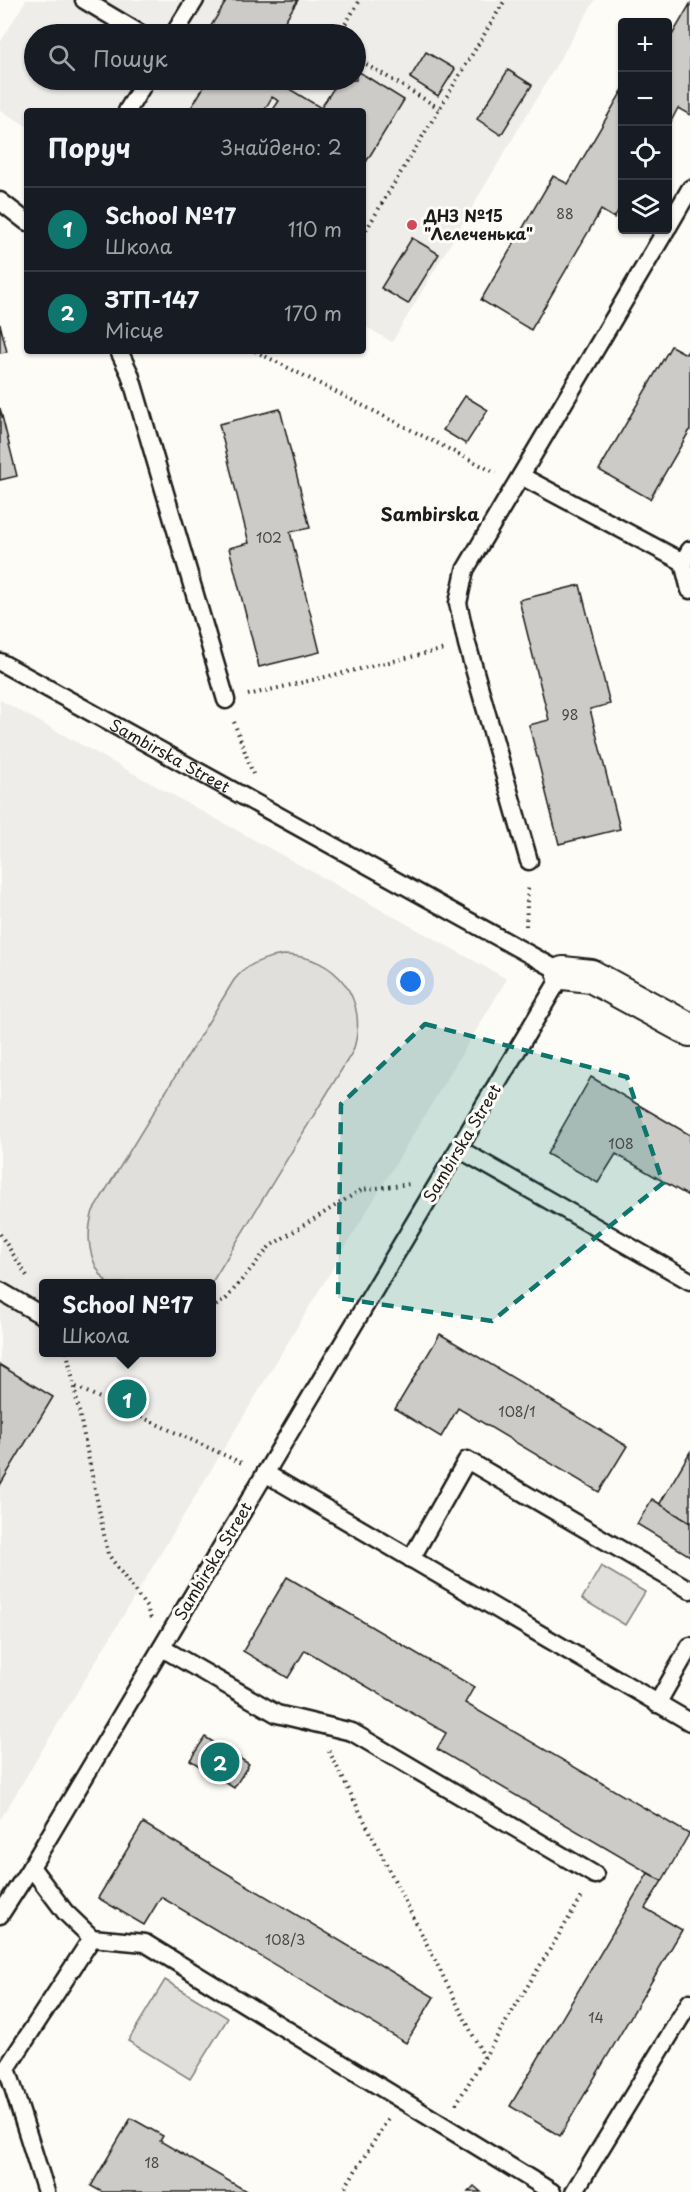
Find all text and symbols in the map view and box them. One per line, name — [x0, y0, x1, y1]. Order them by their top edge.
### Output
map controls — [618, 18, 672, 234]
button: + — [618, 18, 672, 72]
search box — [24, 24, 366, 90]
icon: search — [45, 41, 78, 74]
text: Пошук — [93, 41, 168, 74]
button: − — [618, 72, 672, 126]
button: locate — [618, 126, 672, 180]
text: Поруч — [48, 128, 131, 167]
text: Знайдено: 2 — [221, 132, 342, 162]
button: layers — [618, 180, 672, 234]
text: School №17 — [105, 198, 236, 231]
place label: ДНЗ №15 "Лелеченька" — [423, 203, 533, 245]
house number: 88 — [556, 203, 574, 224]
text: 1 — [63, 214, 72, 244]
text: 110 m — [288, 214, 342, 244]
marker: ДНЗ №15 "Лелеченька" — [405, 218, 419, 232]
text: Школа — [105, 231, 172, 261]
text: ЗТП-147 — [105, 282, 199, 315]
text: 2 — [60, 298, 75, 328]
text: 170 m — [284, 298, 342, 328]
text: Місце — [105, 315, 164, 345]
district label: Sambirska — [381, 500, 479, 527]
house number: 102 — [256, 527, 282, 548]
house number: 98 — [562, 704, 578, 725]
street label: Sambirska Street — [106, 712, 235, 798]
your location — [396, 967, 425, 996]
street label: Sambirska Street — [416, 1078, 506, 1206]
house number: 108 — [608, 1133, 634, 1154]
popup — [39, 1279, 216, 1357]
text: School №17 — [62, 1287, 193, 1320]
text: Школа — [62, 1320, 129, 1350]
pin: 1 — [108, 1376, 146, 1422]
house number: 108/1 — [498, 1401, 536, 1422]
street label: Sambirska Street — [167, 1496, 257, 1624]
pin: 2 — [200, 1740, 240, 1784]
house number: 108/3 — [265, 1929, 305, 1950]
house number: 14 — [588, 2007, 604, 2028]
house number: 18 — [144, 2152, 160, 2173]

